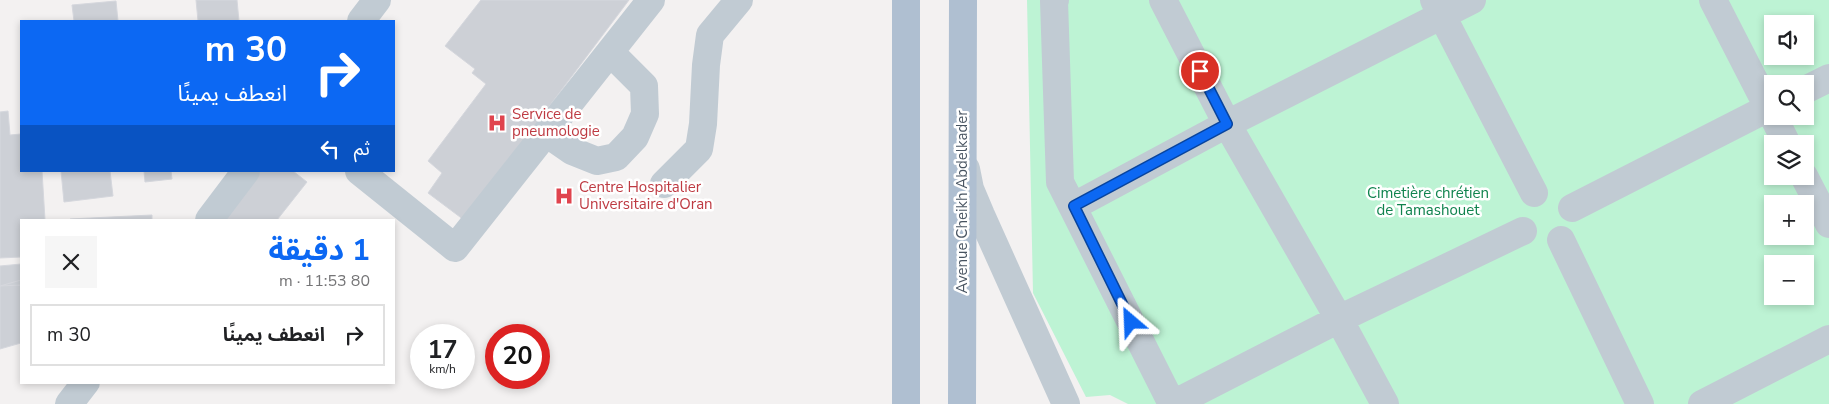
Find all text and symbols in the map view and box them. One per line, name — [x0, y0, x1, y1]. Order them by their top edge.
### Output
map controls — [1764, 15, 1814, 305]
button: sound — [1764, 15, 1814, 65]
text: 30 m — [205, 26, 287, 73]
icon: right — [305, 40, 370, 105]
pin — [1179, 50, 1221, 92]
icon: arrive — [1186, 57, 1214, 85]
button: search — [1764, 75, 1814, 125]
text: انعطف يمينًا — [178, 79, 287, 109]
place label: Service de pneumologie — [512, 104, 600, 141]
street label: Avenue Cheikh Abdelkader — [952, 110, 972, 294]
hospital icon: Service de pneumologie — [486, 112, 508, 134]
icon: left — [316, 135, 344, 163]
button: layers — [1764, 135, 1814, 185]
text: ثم — [354, 136, 370, 162]
place label: Centre Hospitalier Universitaire d'Oran — [579, 177, 713, 214]
park label: Cimetière chrétien de Tamashouet — [1367, 183, 1489, 220]
hospital icon: Centre Hospitalier Universitaire d'Oran — [553, 185, 575, 207]
button: + — [1764, 195, 1814, 245]
text: 1 دقيقة — [268, 230, 370, 271]
button: close — [45, 236, 97, 288]
button: − — [1764, 255, 1814, 305]
text: 80 m · 11:53 — [279, 270, 370, 292]
position arrow — [1104, 295, 1156, 347]
icon: right — [340, 321, 368, 349]
text: 30 m — [47, 322, 91, 348]
text: انعطف يمينًا — [223, 322, 325, 348]
speed limit sign: 20 — [485, 324, 550, 389]
text: 17 — [427, 333, 458, 367]
text: km/h — [429, 361, 456, 377]

